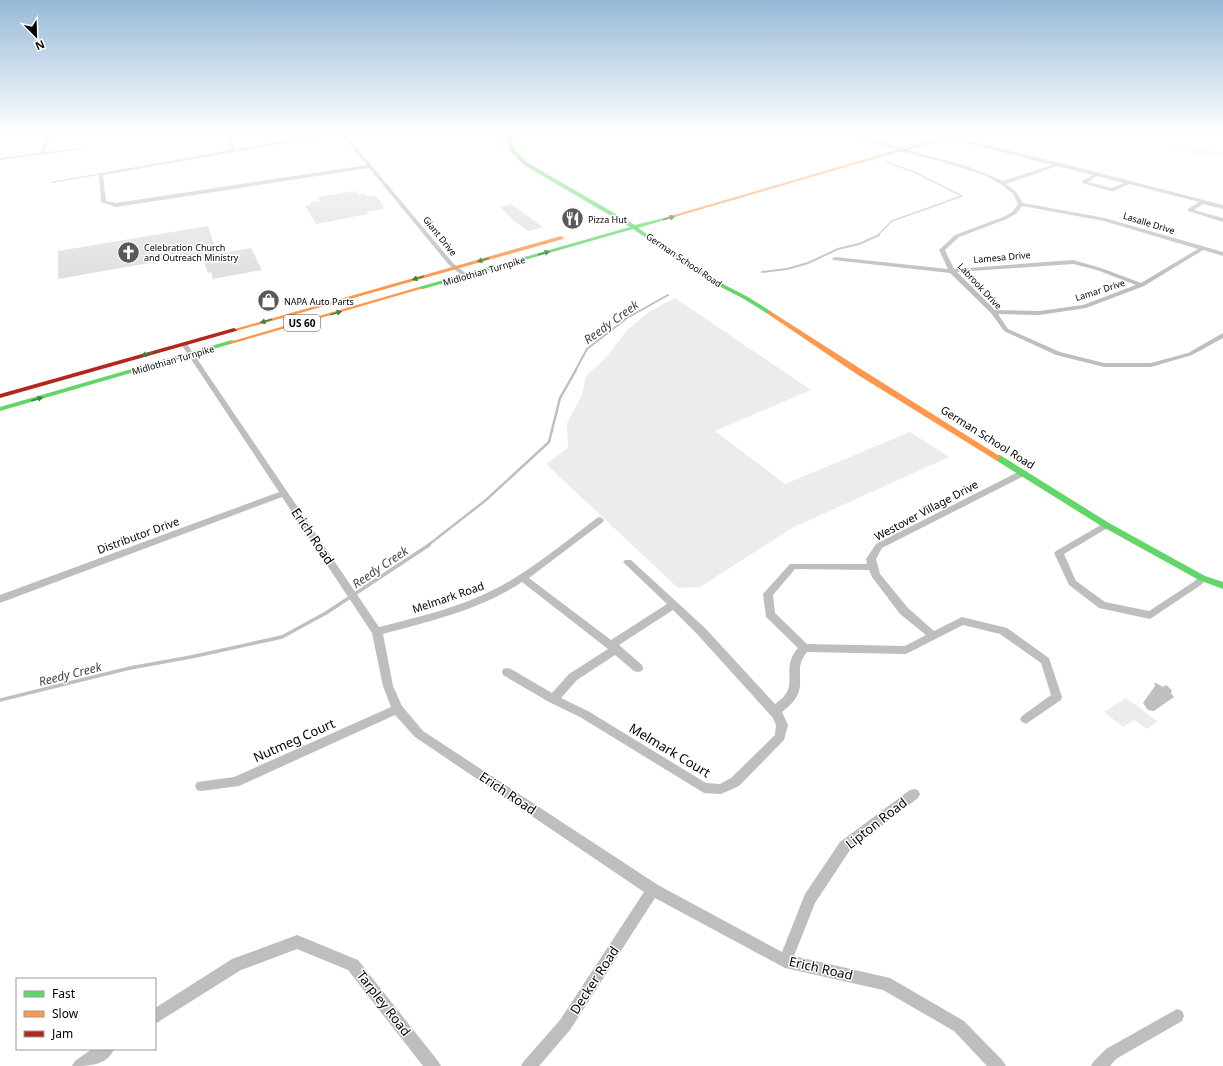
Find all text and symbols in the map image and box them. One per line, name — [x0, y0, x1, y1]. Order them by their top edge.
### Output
north arrow — [16, 16, 56, 56]
text: N — [33, 37, 47, 54]
restaurant icon: Pizza Hut — [560, 206, 586, 232]
street label: Lasalle Drive — [1122, 209, 1176, 237]
place label: Pizza Hut — [588, 213, 628, 226]
street label: Giant Drive — [420, 214, 460, 258]
one-way arrow — [663, 215, 675, 221]
street label: German School Road — [644, 230, 724, 290]
church icon: Celebration Church and Outreach Ministry — [116, 239, 142, 265]
place label: Celebration Church and Outreach Ministry — [144, 241, 239, 264]
street label: Lamesa Drive — [973, 248, 1031, 266]
one-way arrow — [538, 250, 550, 256]
street label: Midlothian Turnpike — [441, 253, 527, 289]
one-way arrow — [476, 257, 488, 263]
street label: Labrook Drive — [955, 260, 1005, 312]
one-way arrow — [412, 276, 424, 282]
street label: Lamar Drive — [1073, 276, 1127, 304]
shop icon: NAPA Auto Parts — [255, 288, 281, 314]
place label: NAPA Auto Parts — [284, 295, 354, 308]
water label: Reedy Creek — [580, 296, 643, 348]
one-way arrow — [330, 310, 342, 316]
road number: US 60 — [284, 315, 320, 331]
one-way arrow — [260, 318, 272, 324]
street label: Midlothian Turnpike — [130, 342, 216, 378]
one-way arrow — [141, 352, 153, 358]
one-way arrow — [32, 396, 44, 402]
street label: German School Road — [938, 402, 1038, 472]
street label: Westover Village Drive — [872, 476, 980, 544]
street label: Erich Road — [287, 504, 339, 568]
street label: Distributor Drive — [95, 513, 181, 557]
water label: Reedy Creek — [349, 541, 412, 592]
street label: Melmark Road — [410, 578, 486, 616]
water label: Reedy Creek — [37, 658, 104, 690]
street label: Nutmeg Court — [250, 714, 338, 766]
street label: Melmark Court — [626, 719, 714, 782]
street label: Erich Road — [476, 767, 540, 819]
street label: Lipton Road — [842, 793, 910, 853]
street label: Decker Road — [565, 943, 623, 1017]
street label: Erich Road — [787, 952, 855, 984]
street label: Tarpley Road — [353, 967, 415, 1039]
legend — [16, 978, 156, 1050]
text: Fast — [52, 985, 76, 1002]
text: Slow — [52, 1005, 79, 1022]
text: Jam — [51, 1025, 73, 1042]

